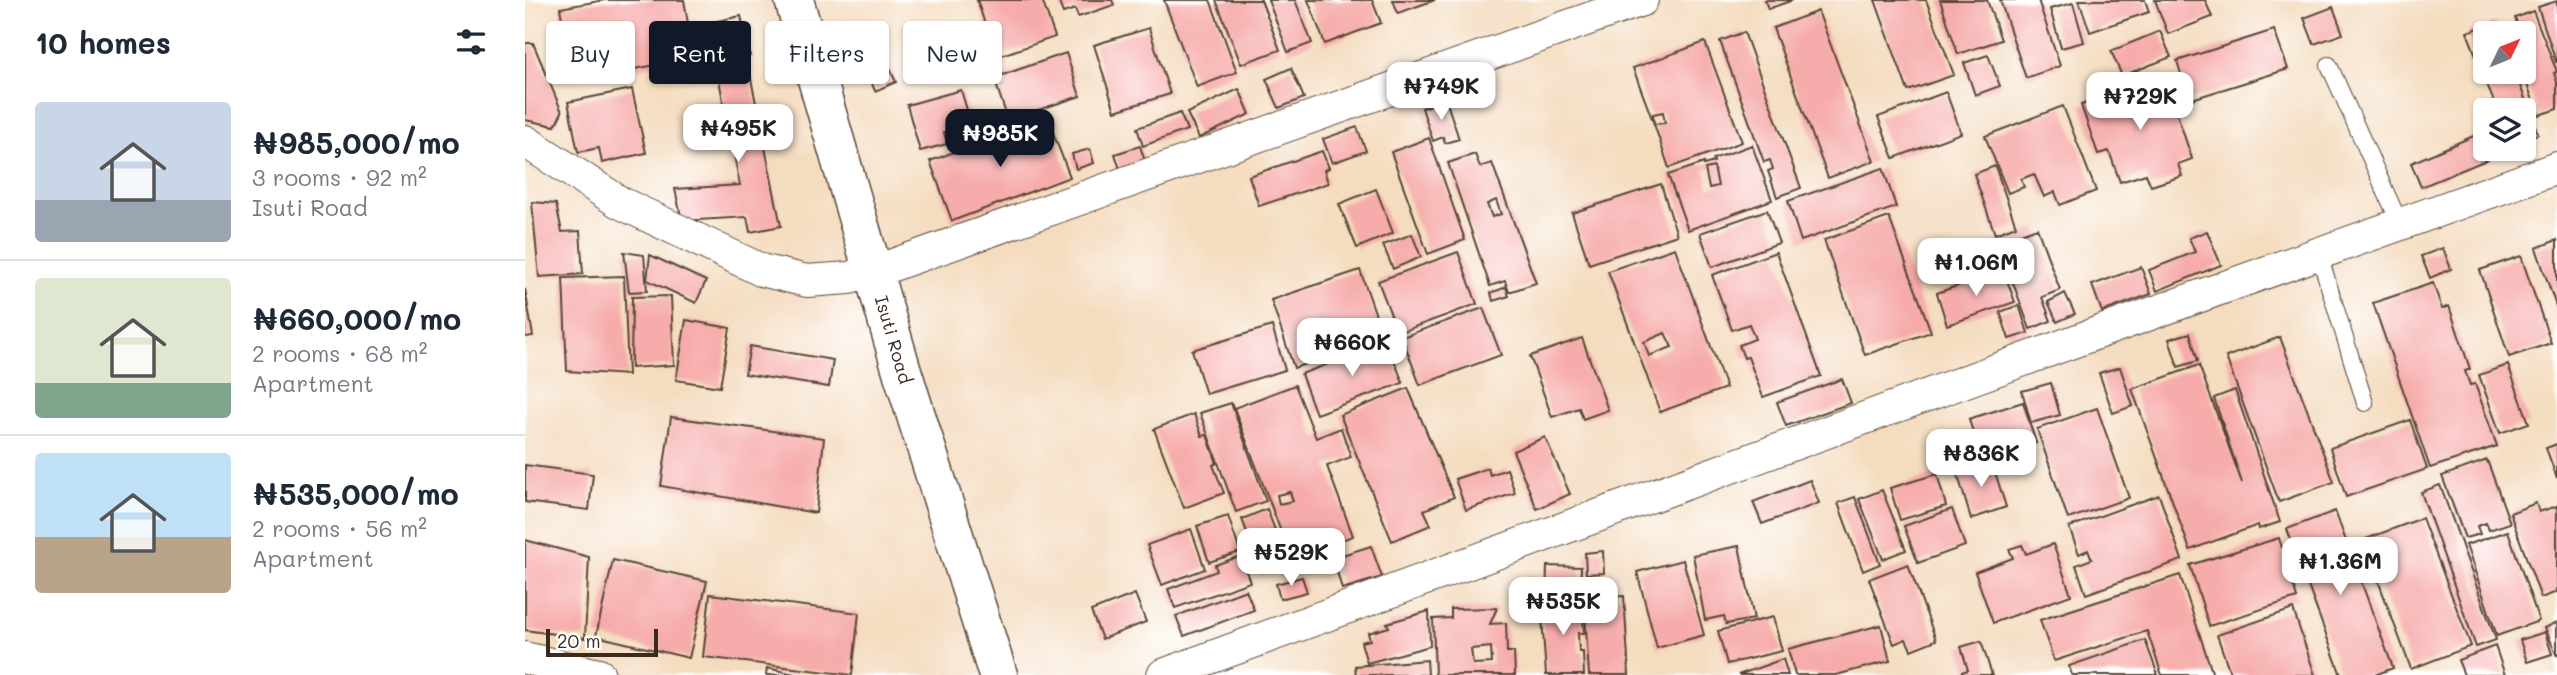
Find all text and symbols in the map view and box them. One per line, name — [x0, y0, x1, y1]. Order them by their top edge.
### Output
chip: Buy — [546, 21, 635, 84]
chip: Rent — [649, 21, 751, 84]
chip: Filters — [765, 21, 889, 84]
chip: New — [903, 21, 1002, 84]
north arrow — [2473, 21, 2536, 84]
map controls — [2473, 21, 2536, 161]
text: 10 homes — [35, 22, 171, 62]
icon: filters — [452, 23, 490, 61]
pin: ₦749K — [1392, 62, 1490, 122]
text: ₦749K — [1402, 70, 1480, 100]
pin: ₦729K — [2091, 72, 2189, 132]
text: ₦729K — [2102, 80, 2178, 110]
button: layers — [2473, 98, 2536, 161]
pin: ₦495K — [689, 104, 787, 164]
pin: ₦985K — [951, 110, 1049, 169]
text: ₦495K — [699, 112, 777, 142]
text: ₦985K — [961, 117, 1039, 147]
text: ₦985,000/mo — [252, 122, 460, 162]
icon: home — [91, 130, 175, 214]
text: 3 rooms · 92 m² — [252, 162, 427, 192]
text: Isuti Road — [252, 192, 368, 222]
pin: ₦1.06M — [1919, 238, 2033, 298]
text: ₦1.06M — [1933, 246, 2019, 276]
street label: Isuti Road — [870, 293, 918, 387]
text: ₦660,000/mo — [252, 298, 461, 338]
icon: home — [91, 306, 175, 390]
pin: ₦660K — [1303, 318, 1401, 378]
text: ₦660K — [1313, 326, 1391, 356]
text: 2 rooms · 68 m² — [252, 338, 427, 368]
text: Apartment — [252, 368, 374, 398]
pin: ₦836K — [1932, 430, 2030, 489]
text: ₦836K — [1942, 437, 2020, 467]
text: ₦535,000/mo — [252, 473, 459, 513]
icon: home — [91, 481, 175, 565]
text: 2 rooms · 56 m² — [252, 513, 427, 543]
pin: ₦529K — [1242, 528, 1340, 588]
text: ₦529K — [1253, 536, 1329, 566]
pin: ₦1.36M — [2283, 538, 2397, 597]
text: Apartment — [252, 543, 374, 573]
text: ₦1.36M — [2298, 545, 2382, 575]
pin: ₦535K — [1514, 578, 1612, 637]
text: ₦535K — [1525, 585, 1601, 615]
scale bar — [546, 626, 658, 658]
text: 20 m — [557, 628, 601, 653]

